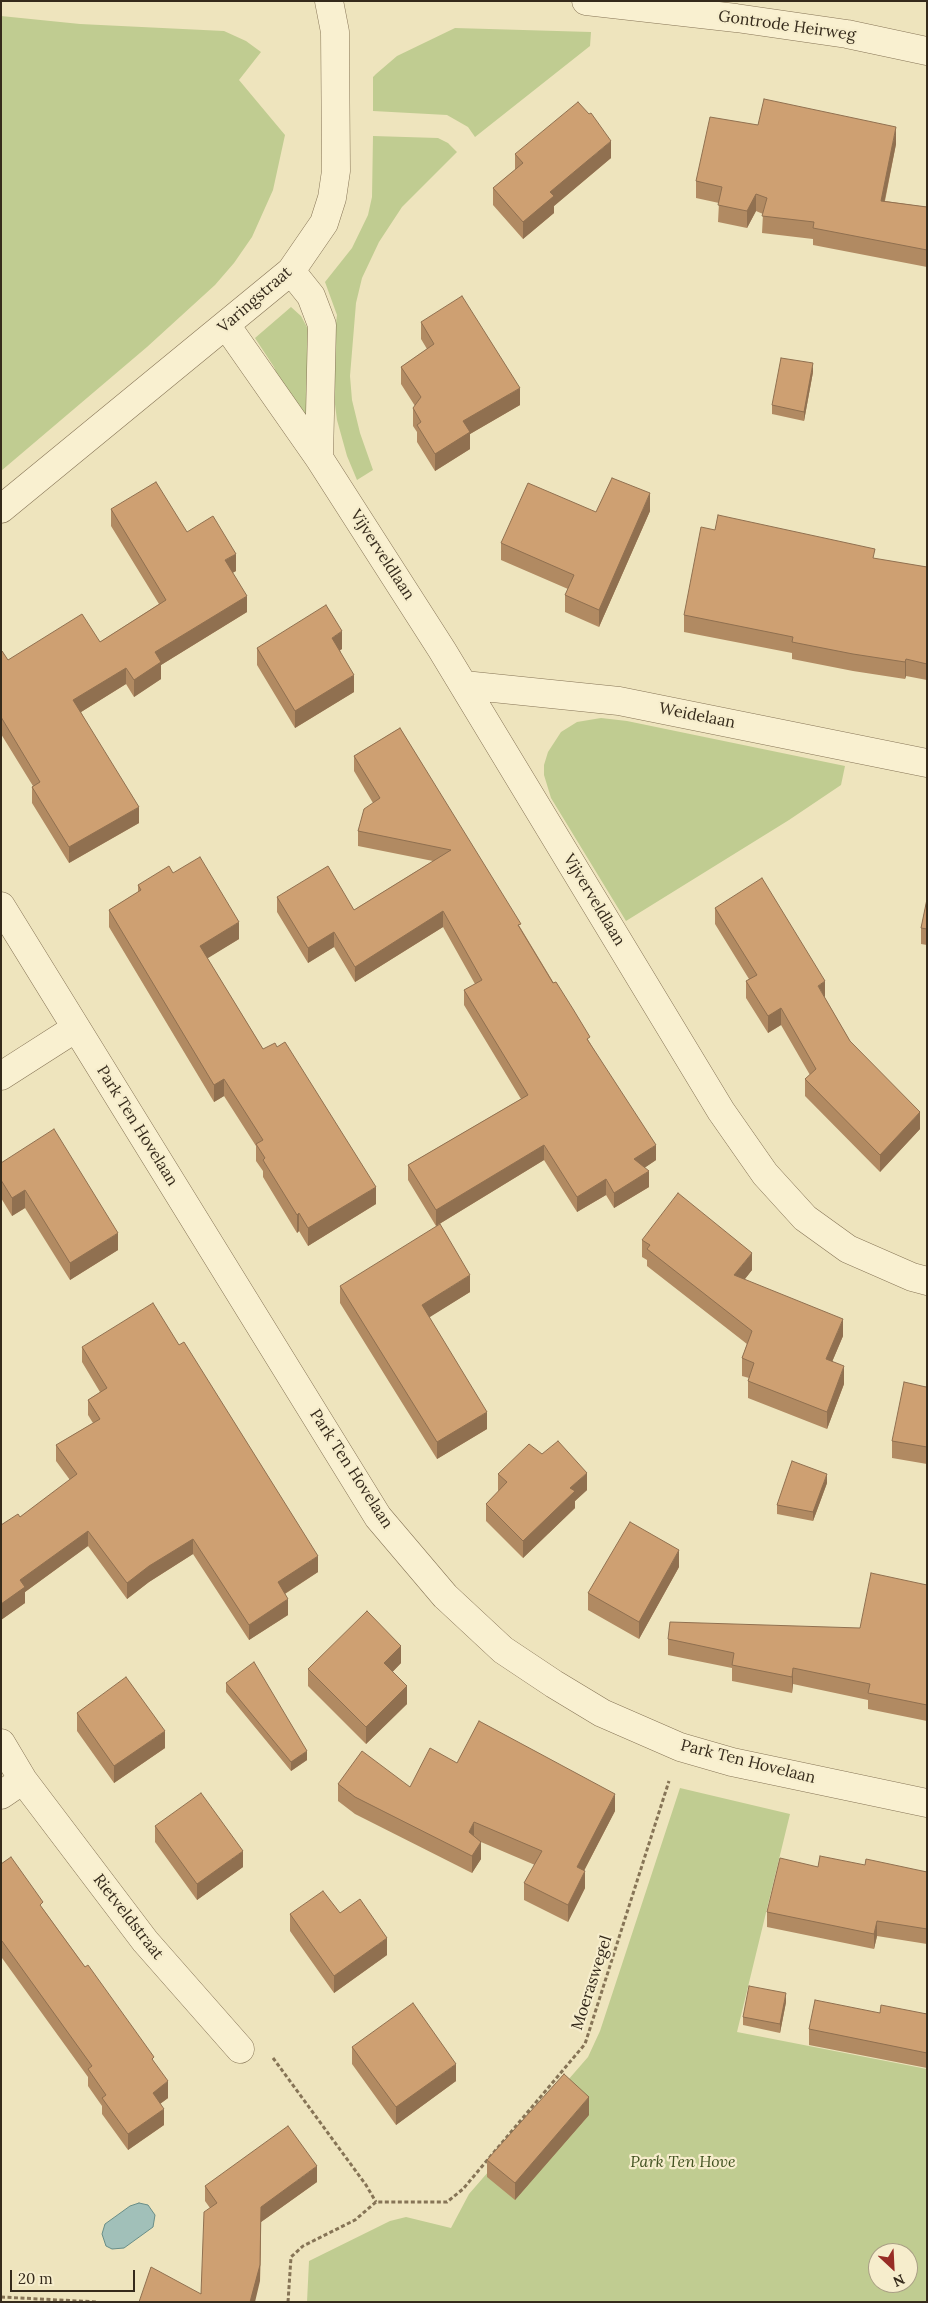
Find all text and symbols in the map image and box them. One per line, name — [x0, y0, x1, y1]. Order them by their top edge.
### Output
street label: Gontrode Heirweg — [717, 7, 857, 45]
street label: Varingstraat — [214, 263, 296, 337]
street label: Vijverveldlaan — [346, 506, 418, 604]
street label: Weidelaan — [657, 699, 737, 733]
street label: Vijverveldlaan — [559, 851, 629, 949]
street label: Park Ten Hovelaan — [92, 1062, 182, 1190]
street label: Park Ten Hovelaan — [305, 1406, 397, 1532]
street label: Park Ten Hovelaan — [679, 1736, 817, 1788]
street label: Rietveldstraat — [89, 1870, 167, 1964]
street label: Moeraswegel — [568, 1933, 616, 2033]
park label: Park Ten Hove — [630, 2152, 736, 2172]
north arrow — [868, 2243, 918, 2293]
scale bar — [12, 2260, 138, 2292]
text: 20 m — [18, 2269, 53, 2288]
text: N — [890, 2270, 908, 2291]

